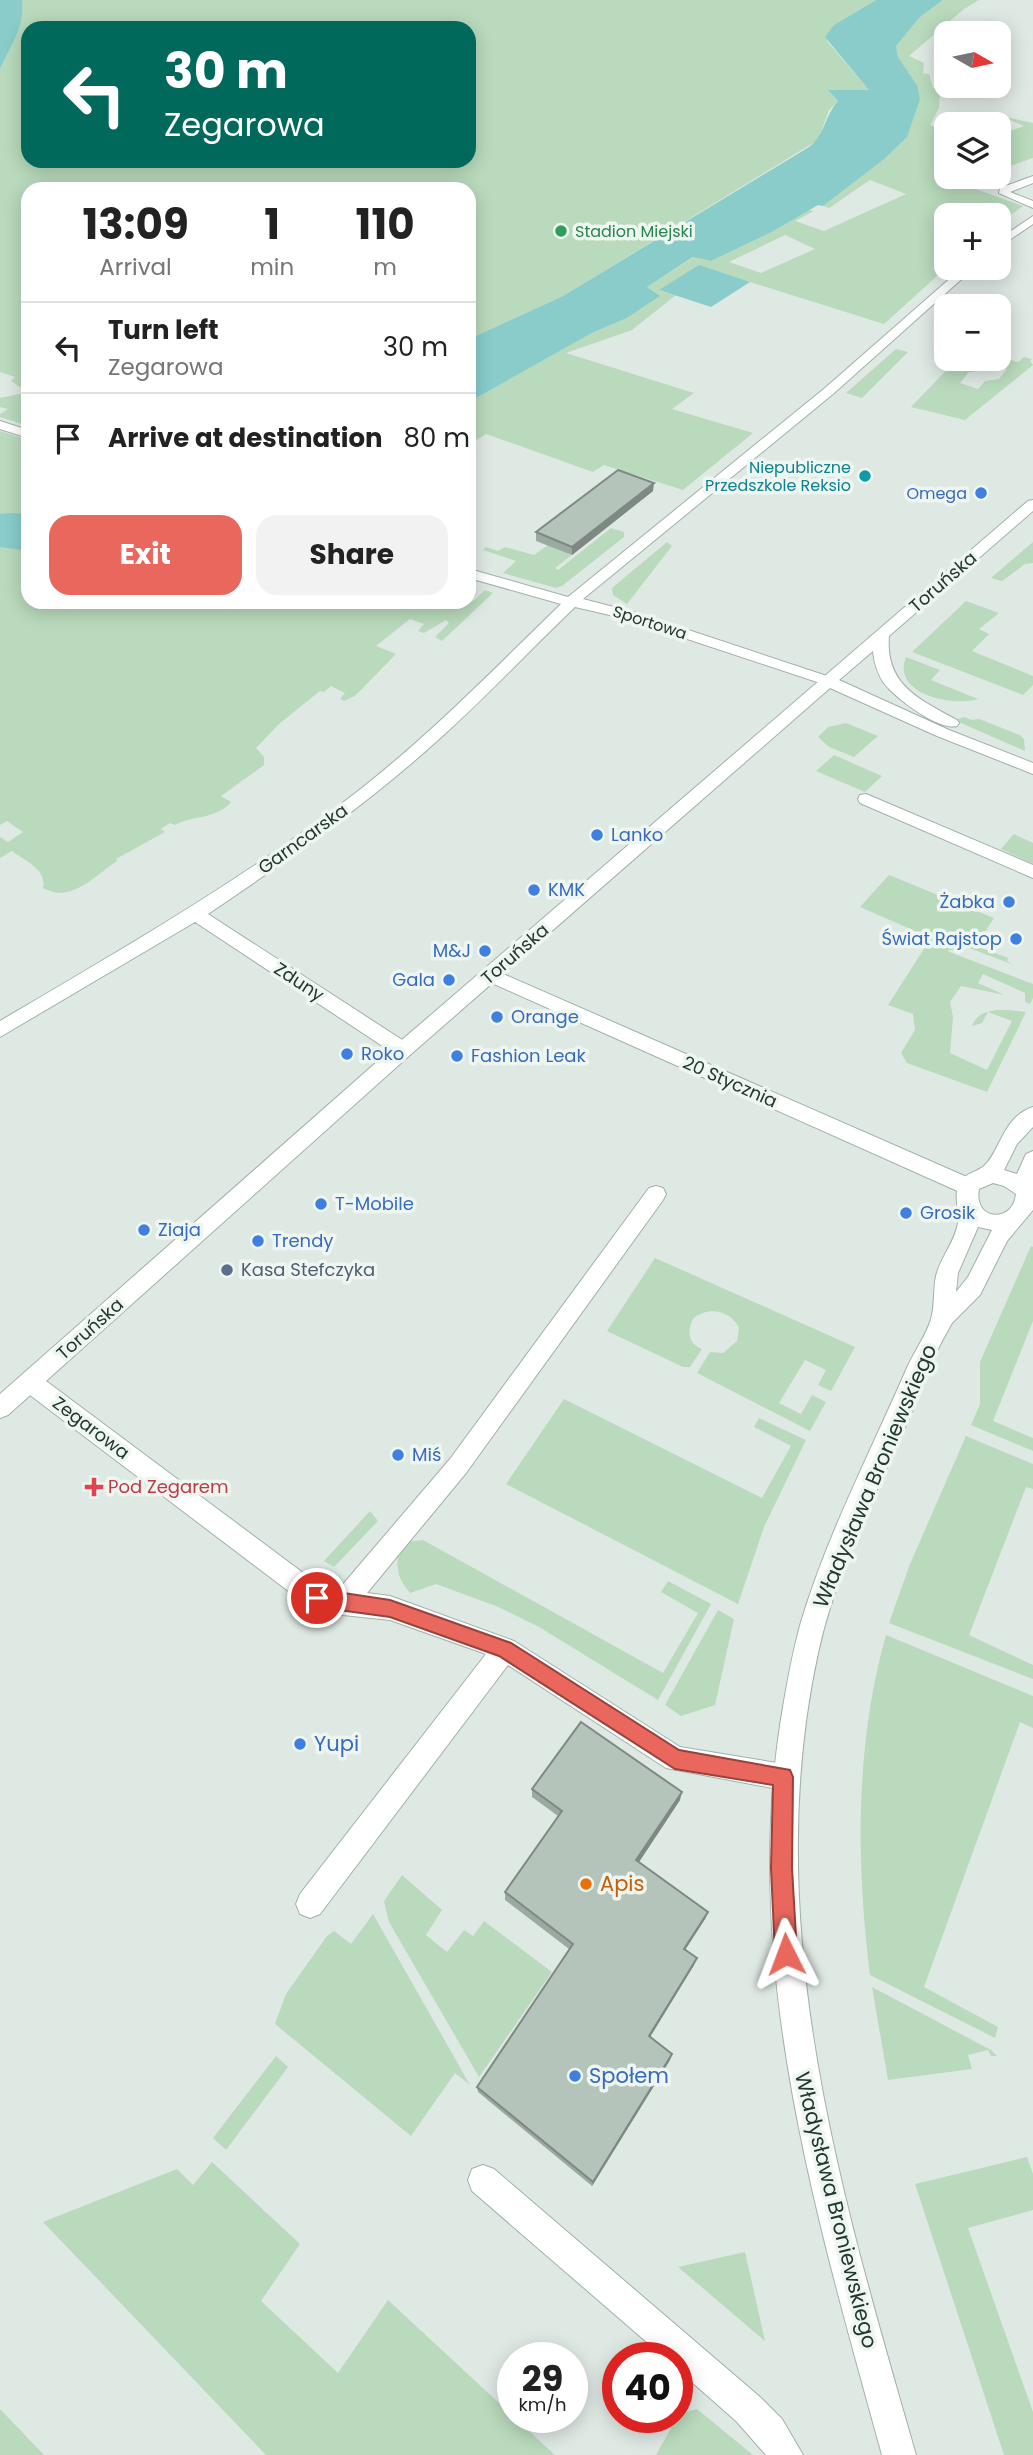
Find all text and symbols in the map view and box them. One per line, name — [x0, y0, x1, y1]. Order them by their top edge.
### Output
north arrow — [934, 21, 1012, 98]
map controls — [934, 21, 1011, 371]
text: 30 m — [164, 37, 288, 105]
icon: left — [49, 49, 140, 140]
text: Zegarowa — [164, 102, 325, 147]
button: layers — [934, 112, 1011, 189]
text: 13:09 — [82, 195, 189, 254]
text: 1 — [264, 195, 280, 254]
text: 110 — [356, 195, 415, 254]
button: + — [934, 203, 1011, 280]
place label: Stadion Miejski — [575, 220, 693, 243]
marker: Stadion Miejski — [553, 223, 569, 239]
text: Arrival — [99, 251, 172, 283]
text: min — [250, 251, 294, 283]
text: m — [373, 251, 397, 283]
button: − — [934, 294, 1011, 371]
text: Turn left — [108, 312, 219, 348]
icon: left — [49, 329, 87, 367]
text: 30 m — [383, 329, 448, 365]
text: Zegarowa — [108, 351, 224, 383]
icon: arrive — [49, 420, 87, 458]
text: Arrive at destination — [108, 420, 383, 456]
text: 80 m — [404, 420, 470, 456]
place label: Niepubliczne Przedszkole Reksio — [705, 456, 851, 497]
marker: Niepubliczne Przedszkole Reksio — [857, 468, 873, 484]
place label: Omega — [906, 482, 967, 505]
marker: Omega — [973, 485, 989, 501]
button: Exit — [49, 515, 242, 595]
button: Share — [256, 515, 448, 595]
street label: Toruńska — [904, 545, 982, 618]
street label: Sportowa — [610, 600, 690, 645]
street label: Garncarska — [253, 798, 353, 880]
place label: Lanko — [611, 822, 663, 847]
marker: Lanko — [589, 827, 605, 843]
place label: KMK — [548, 877, 585, 902]
marker: KMK — [526, 882, 542, 898]
place label: Żabka — [939, 889, 995, 914]
marker: Żabka — [1001, 894, 1017, 910]
street label: Toruńska — [476, 917, 554, 990]
place label: Świat Rajstop — [882, 926, 1002, 951]
marker: Świat Rajstop — [1008, 931, 1024, 947]
place label: M&J — [433, 938, 471, 963]
marker: M&J — [477, 943, 493, 959]
street label: Zduny — [269, 956, 329, 1007]
place label: Gala — [392, 967, 435, 992]
marker: Gala — [441, 972, 457, 988]
place label: Orange — [511, 1004, 579, 1029]
marker: Orange — [489, 1009, 505, 1025]
place label: Roko — [361, 1041, 404, 1066]
place label: Fashion Leak — [471, 1043, 587, 1068]
marker: Roko — [339, 1046, 355, 1062]
marker: Fashion Leak — [449, 1048, 465, 1064]
street label: 20 Stycznia — [679, 1050, 781, 1113]
place label: T-Mobile — [335, 1191, 414, 1216]
marker: T-Mobile — [313, 1196, 329, 1212]
place label: Grosik — [920, 1200, 976, 1225]
marker: Grosik — [898, 1205, 914, 1221]
place label: Ziaja — [158, 1217, 201, 1242]
marker: Ziaja — [136, 1222, 152, 1238]
place label: Trendy — [272, 1228, 333, 1253]
marker: Trendy — [250, 1233, 266, 1249]
place label: Kasa Stefczyka — [241, 1257, 375, 1282]
marker: Kasa Stefczyka — [219, 1262, 235, 1278]
street label: Toruńska — [51, 1292, 128, 1365]
street label: Władysława Broniewskiego — [806, 1339, 943, 1612]
street label: Zegarowa — [48, 1390, 135, 1465]
place label: Miś — [412, 1442, 441, 1467]
marker: Miś — [390, 1447, 406, 1463]
place label: Pod Zegarem — [108, 1474, 229, 1499]
marker: Pod Zegarem — [86, 1479, 102, 1495]
pin — [287, 1568, 347, 1628]
icon: arrive — [298, 1579, 336, 1617]
place label: Yupi — [314, 1729, 359, 1758]
marker: Yupi — [292, 1736, 308, 1752]
place label: Apis — [600, 1869, 644, 1898]
marker: Apis — [578, 1876, 594, 1892]
position arrow — [749, 1917, 823, 1991]
place label: Społem — [589, 2061, 669, 2090]
marker: Społem — [567, 2068, 583, 2084]
street label: Władysława Broniewskiego — [788, 2069, 885, 2351]
speed limit sign: 40 — [602, 2342, 693, 2433]
text: 29 — [522, 2354, 563, 2403]
text: km/h — [519, 2392, 566, 2417]

